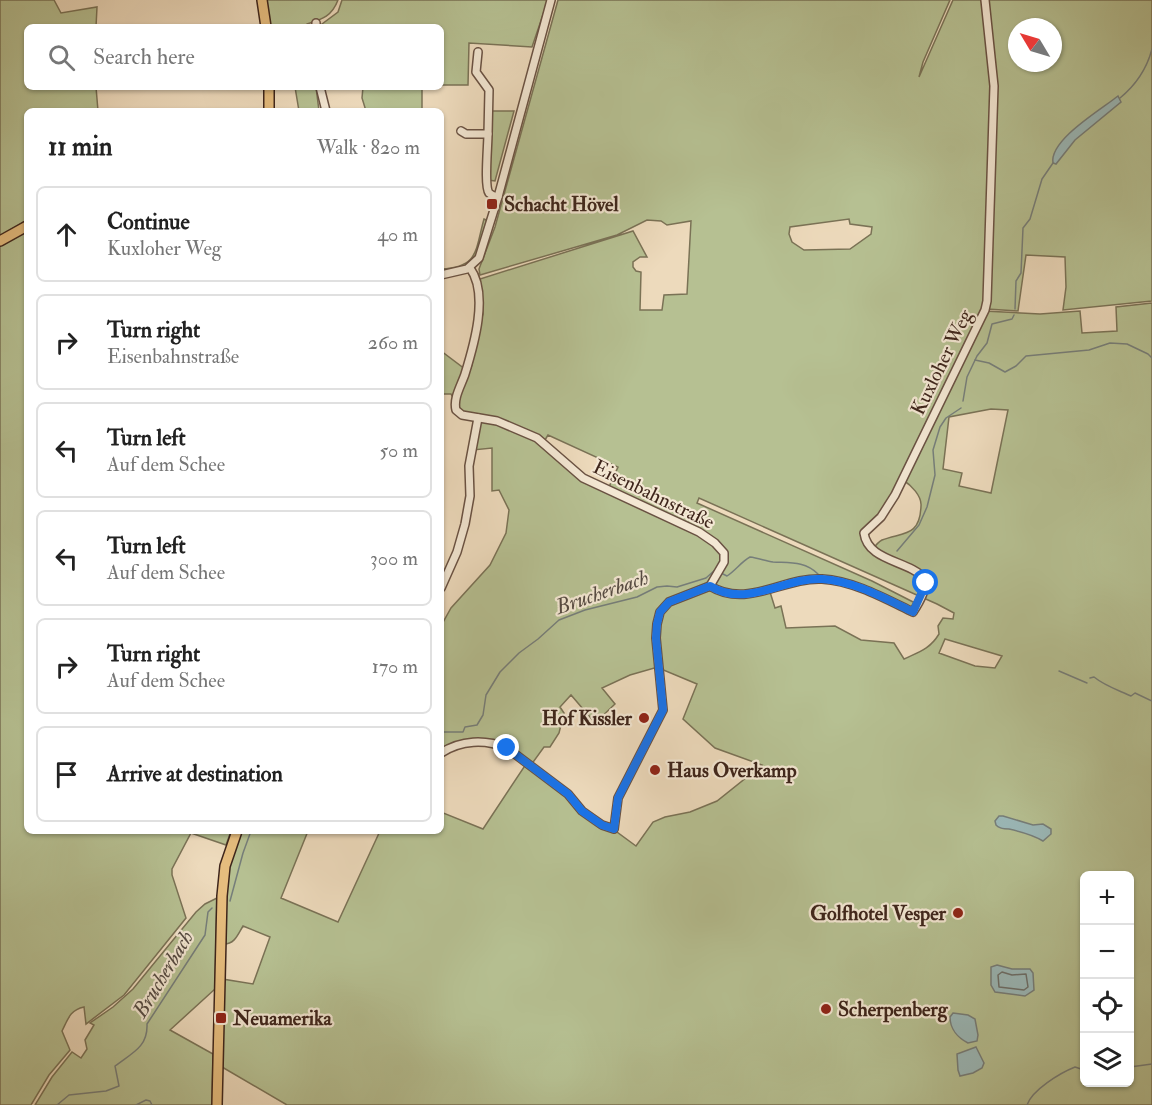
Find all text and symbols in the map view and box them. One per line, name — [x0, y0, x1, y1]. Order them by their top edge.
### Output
north arrow — [1008, 18, 1062, 72]
search box — [24, 24, 444, 90]
icon: search — [45, 41, 78, 74]
text: Search here — [93, 43, 195, 71]
text: 11 min — [48, 131, 113, 163]
text: Walk · 820 m — [317, 135, 420, 160]
place label: Schacht Hövel — [504, 192, 619, 217]
marker: Schacht Hövel — [485, 197, 499, 211]
text: Continue — [107, 208, 190, 236]
icon: ahead — [50, 218, 83, 251]
text: 40 m — [377, 222, 418, 247]
text: Kuxloher Weg — [107, 236, 222, 261]
street label: Kuxloher Weg — [905, 304, 978, 419]
text: Turn right — [107, 316, 200, 344]
icon: right — [50, 326, 83, 359]
text: 260 m — [368, 330, 418, 355]
text: Eisenbahnstraße — [107, 344, 239, 369]
text: Turn left — [107, 424, 186, 452]
icon: left — [50, 434, 83, 467]
text: 50 m — [379, 438, 418, 463]
text: Auf dem Schee — [107, 452, 225, 477]
street label: Eisenbahnstraße — [589, 454, 719, 535]
text: Turn left — [107, 532, 186, 560]
icon: left — [50, 542, 83, 575]
text: 300 m — [370, 546, 418, 571]
text: Auf dem Schee — [107, 560, 225, 585]
water label: Brucherbach — [551, 564, 652, 621]
route start — [912, 569, 938, 595]
text: Turn right — [107, 640, 200, 668]
icon: right — [50, 650, 83, 683]
text: 170 m — [372, 654, 418, 679]
text: Auf dem Schee — [107, 668, 225, 693]
place label: Hof Kissler — [542, 706, 633, 731]
marker: Hof Kissler — [637, 711, 651, 725]
route end — [493, 734, 519, 760]
icon: arrive — [50, 758, 83, 791]
place label: Haus Overkamp — [667, 758, 797, 784]
text: Arrive at destination — [107, 760, 283, 788]
marker: Haus Overkamp — [648, 763, 662, 777]
map controls — [1080, 871, 1134, 1087]
button: + — [1080, 871, 1134, 925]
place label: Golfhotel Vesper — [810, 901, 947, 927]
marker: Golfhotel Vesper — [951, 906, 965, 920]
button: − — [1080, 925, 1134, 979]
water label: Brucherbach — [126, 926, 200, 1024]
button: locate — [1080, 979, 1134, 1033]
place label: Scherpenberg — [838, 997, 949, 1023]
marker: Scherpenberg — [819, 1002, 833, 1016]
place label: Neuamerika — [232, 1006, 332, 1031]
marker: Neuamerika — [214, 1011, 228, 1025]
button: layers — [1080, 1033, 1134, 1087]

